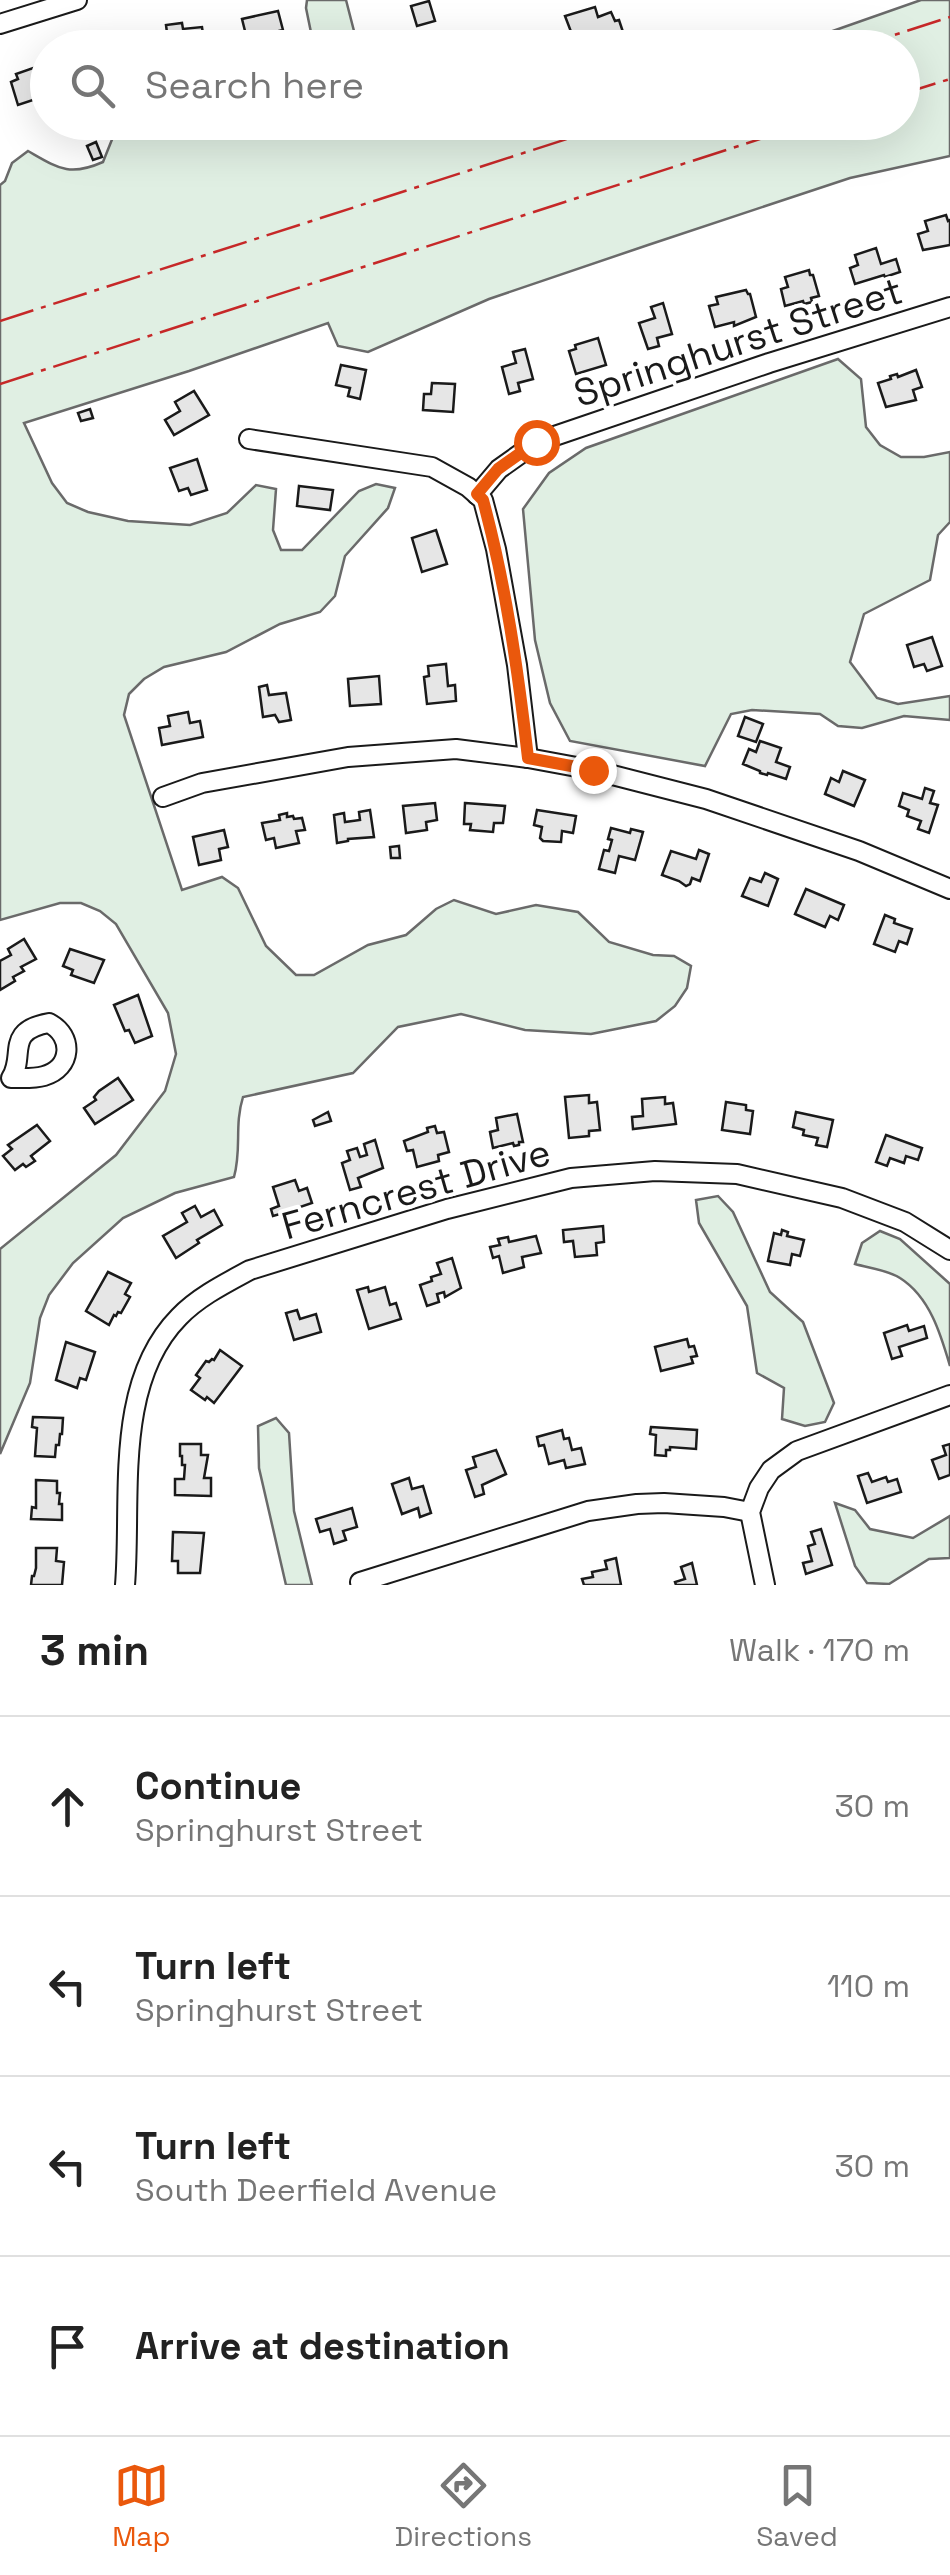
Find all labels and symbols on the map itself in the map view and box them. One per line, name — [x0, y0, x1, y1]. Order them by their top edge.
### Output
street label: Springhurst Street — [568, 266, 908, 418]
route start — [514, 420, 560, 466]
route end — [571, 748, 617, 794]
street label: Ferncrest Drive — [276, 1128, 556, 1250]

